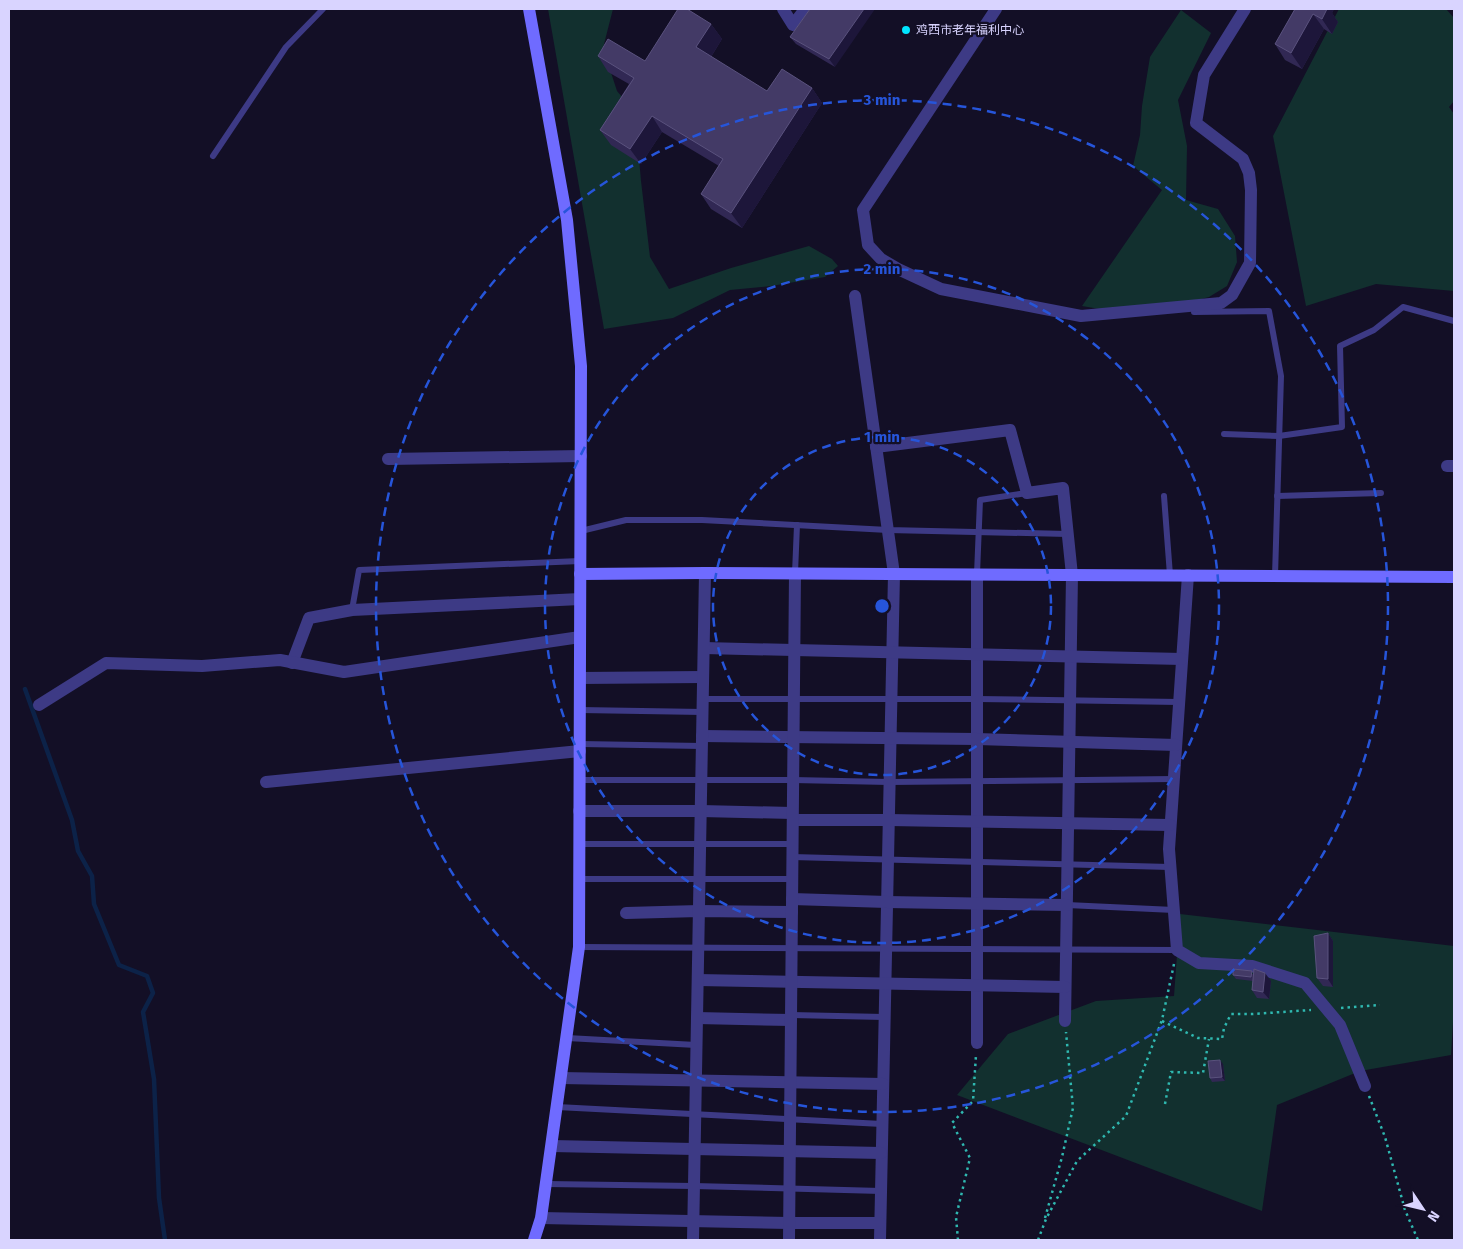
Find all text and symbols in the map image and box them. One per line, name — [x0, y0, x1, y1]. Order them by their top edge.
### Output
place label: 鸡西市老年福利中心 — [916, 23, 1024, 37]
marker: 鸡西市老年福利中心 — [900, 24, 912, 36]
text: 3 min — [863, 91, 900, 109]
text: 2 min — [864, 260, 900, 278]
text: 1 min — [864, 428, 900, 446]
centre of rings — [873, 597, 891, 615]
north arrow — [1398, 1184, 1448, 1234]
text: N — [1424, 1207, 1443, 1225]

